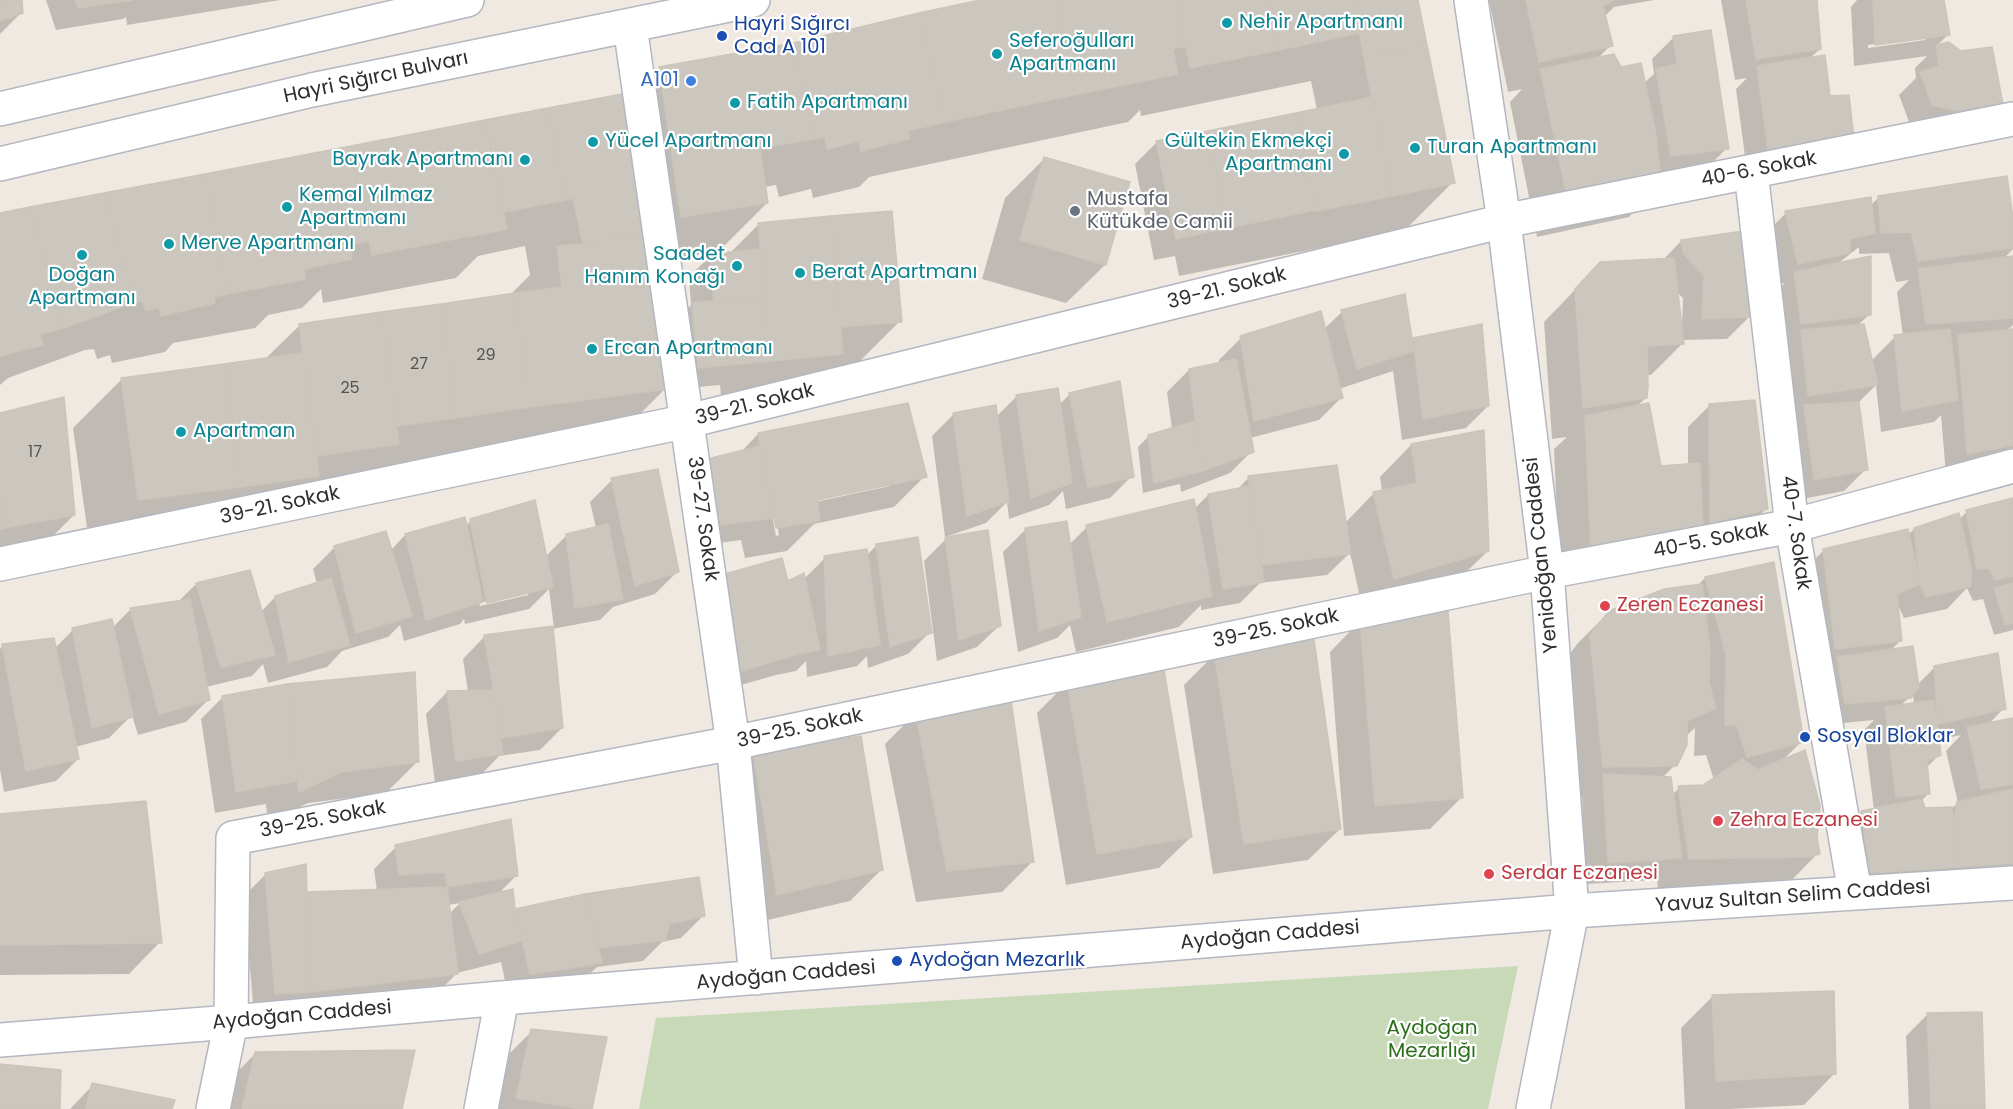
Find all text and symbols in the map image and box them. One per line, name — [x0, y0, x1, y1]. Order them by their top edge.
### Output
place label: Nehir Apartmanı — [1239, 11, 1403, 35]
place label: Hayri Sığırcı Cad A 101 — [734, 13, 850, 60]
marker: Nehir Apartmanı — [1220, 16, 1234, 30]
marker: Hayri Sığırcı Cad A 101 — [715, 29, 729, 43]
place label: Seferoğulları Apartmanı — [1009, 30, 1134, 77]
street label: Hayri Sığırcı Bulvarı — [281, 47, 471, 109]
marker: Seferoğulları Apartmanı — [990, 47, 1004, 61]
place label: A101 — [640, 69, 679, 93]
marker: A101 — [684, 74, 698, 88]
place label: Fatih Apartmanı — [747, 91, 908, 115]
marker: Fatih Apartmanı — [728, 96, 742, 110]
place label: Yücel Apartmanı — [605, 130, 771, 154]
place label: Gültekin Ekmekçi Apartmanı — [1165, 130, 1332, 177]
marker: Yücel Apartmanı — [586, 135, 600, 149]
place label: Turan Apartmanı — [1427, 136, 1597, 160]
marker: Turan Apartmanı — [1408, 141, 1422, 155]
marker: Gültekin Ekmekçi Apartmanı — [1337, 147, 1351, 161]
street label: 40-6. Sokak — [1699, 147, 1819, 193]
place label: Bayrak Apartmanı — [332, 148, 513, 172]
marker: Bayrak Apartmanı — [518, 153, 532, 167]
place label: Kemal Yılmaz Apartmanı — [299, 184, 432, 231]
place label: Mustafa Kütükde Camii — [1087, 188, 1233, 235]
marker: Kemal Yılmaz Apartmanı — [280, 200, 294, 214]
marker: Mustafa Kütükde Camii — [1068, 204, 1082, 218]
place label: Merve Apartmanı — [181, 232, 354, 256]
marker: Merve Apartmanı — [162, 237, 176, 251]
place label: Saadet Hanım Konağı — [584, 243, 725, 290]
marker: Doğan Apartmanı — [75, 248, 89, 262]
marker: Saadet Hanım Konağı — [730, 259, 744, 273]
place label: Berat Apartmanı — [812, 261, 977, 285]
street label: 39-21. Sokak — [1165, 263, 1289, 315]
place label: Doğan Apartmanı — [28, 264, 136, 311]
marker: Berat Apartmanı — [793, 266, 807, 280]
place label: Ercan Apartmanı — [604, 337, 773, 361]
marker: Ercan Apartmanı — [585, 342, 599, 356]
house number: 29 — [476, 346, 496, 366]
house number: 27 — [410, 355, 428, 375]
house number: 25 — [340, 379, 360, 399]
street label: 39-21. Sokak — [693, 379, 817, 431]
place label: Apartman — [193, 420, 295, 444]
marker: Apartman — [174, 425, 188, 439]
house number: 17 — [28, 443, 42, 463]
street label: 39-27. Sokak — [681, 455, 723, 583]
street label: Yenidoğan Caddesi — [1520, 456, 1564, 654]
street label: 40-7. Sokak — [1775, 474, 1815, 592]
street label: 39-21. Sokak — [218, 482, 342, 530]
street label: 40-5. Sokak — [1651, 518, 1771, 564]
place label: Zeren Eczanesi — [1617, 594, 1764, 618]
marker: Zeren Eczanesi — [1598, 599, 1612, 613]
street label: 39-25. Sokak — [1211, 604, 1341, 654]
street label: 39-25. Sokak — [735, 704, 865, 754]
place label: Sosyal Bloklar — [1817, 725, 1953, 749]
marker: Sosyal Bloklar — [1798, 730, 1812, 744]
street label: 39-25. Sokak — [258, 796, 388, 844]
place label: Zehra Eczanesi — [1730, 809, 1878, 833]
marker: Zehra Eczanesi — [1711, 814, 1725, 828]
place label: Serdar Eczanesi — [1501, 862, 1658, 886]
marker: Serdar Eczanesi — [1482, 867, 1496, 881]
street label: Yavuz Sultan Selim Caddesi — [1655, 875, 1931, 919]
street label: Aydoğan Caddesi — [1179, 916, 1361, 956]
place label: Aydoğan Mezarlık — [909, 949, 1085, 973]
marker: Aydoğan Mezarlık — [890, 954, 904, 968]
street label: Aydoğan Caddesi — [695, 956, 877, 996]
street label: Aydoğan Caddesi — [211, 996, 393, 1036]
park label: Aydoğan Mezarlığı — [1387, 1017, 1477, 1064]

